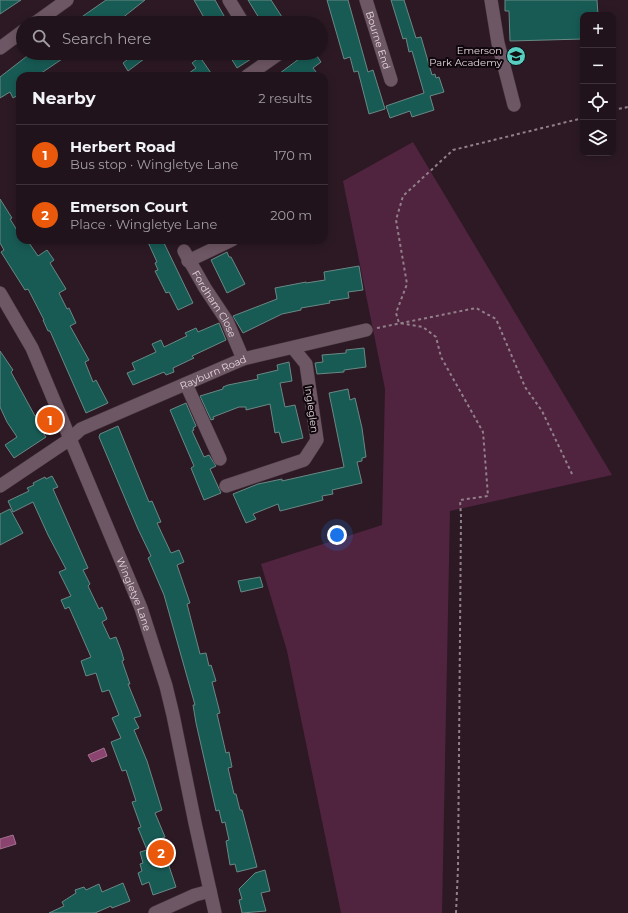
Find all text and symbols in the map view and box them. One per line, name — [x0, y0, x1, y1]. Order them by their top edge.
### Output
street label: Bourne End — [363, 10, 393, 71]
map controls — [580, 12, 616, 156]
button: + — [580, 12, 616, 48]
search box — [16, 16, 328, 60]
icon: search — [30, 27, 52, 49]
text: Search here — [62, 29, 151, 48]
place label: Emerson Park Academy — [429, 44, 503, 69]
school or university icon: Emerson Park Academy — [505, 45, 527, 67]
button: − — [580, 48, 616, 84]
button: locate — [580, 84, 616, 120]
text: Nearby — [32, 88, 96, 108]
text: 2 results — [258, 90, 312, 106]
button: layers — [580, 120, 616, 156]
text: Herbert Road — [70, 137, 176, 156]
text: 1 — [42, 147, 48, 163]
text: 170 m — [274, 147, 312, 163]
text: Bus stop · Wingletye Lane — [70, 156, 238, 172]
text: Emerson Court — [70, 197, 188, 216]
text: 2 — [41, 207, 49, 223]
text: 200 m — [270, 207, 312, 223]
text: Place · Wingletye Lane — [70, 216, 217, 232]
street label: Fordham Close — [189, 268, 239, 339]
street label: Rayburn Road — [178, 352, 249, 393]
street label: Ingleglen — [302, 385, 321, 434]
pin: 1 — [37, 405, 63, 435]
your location — [327, 525, 347, 545]
street label: Wingletye Lane — [113, 555, 154, 633]
pin: 2 — [148, 838, 174, 868]

